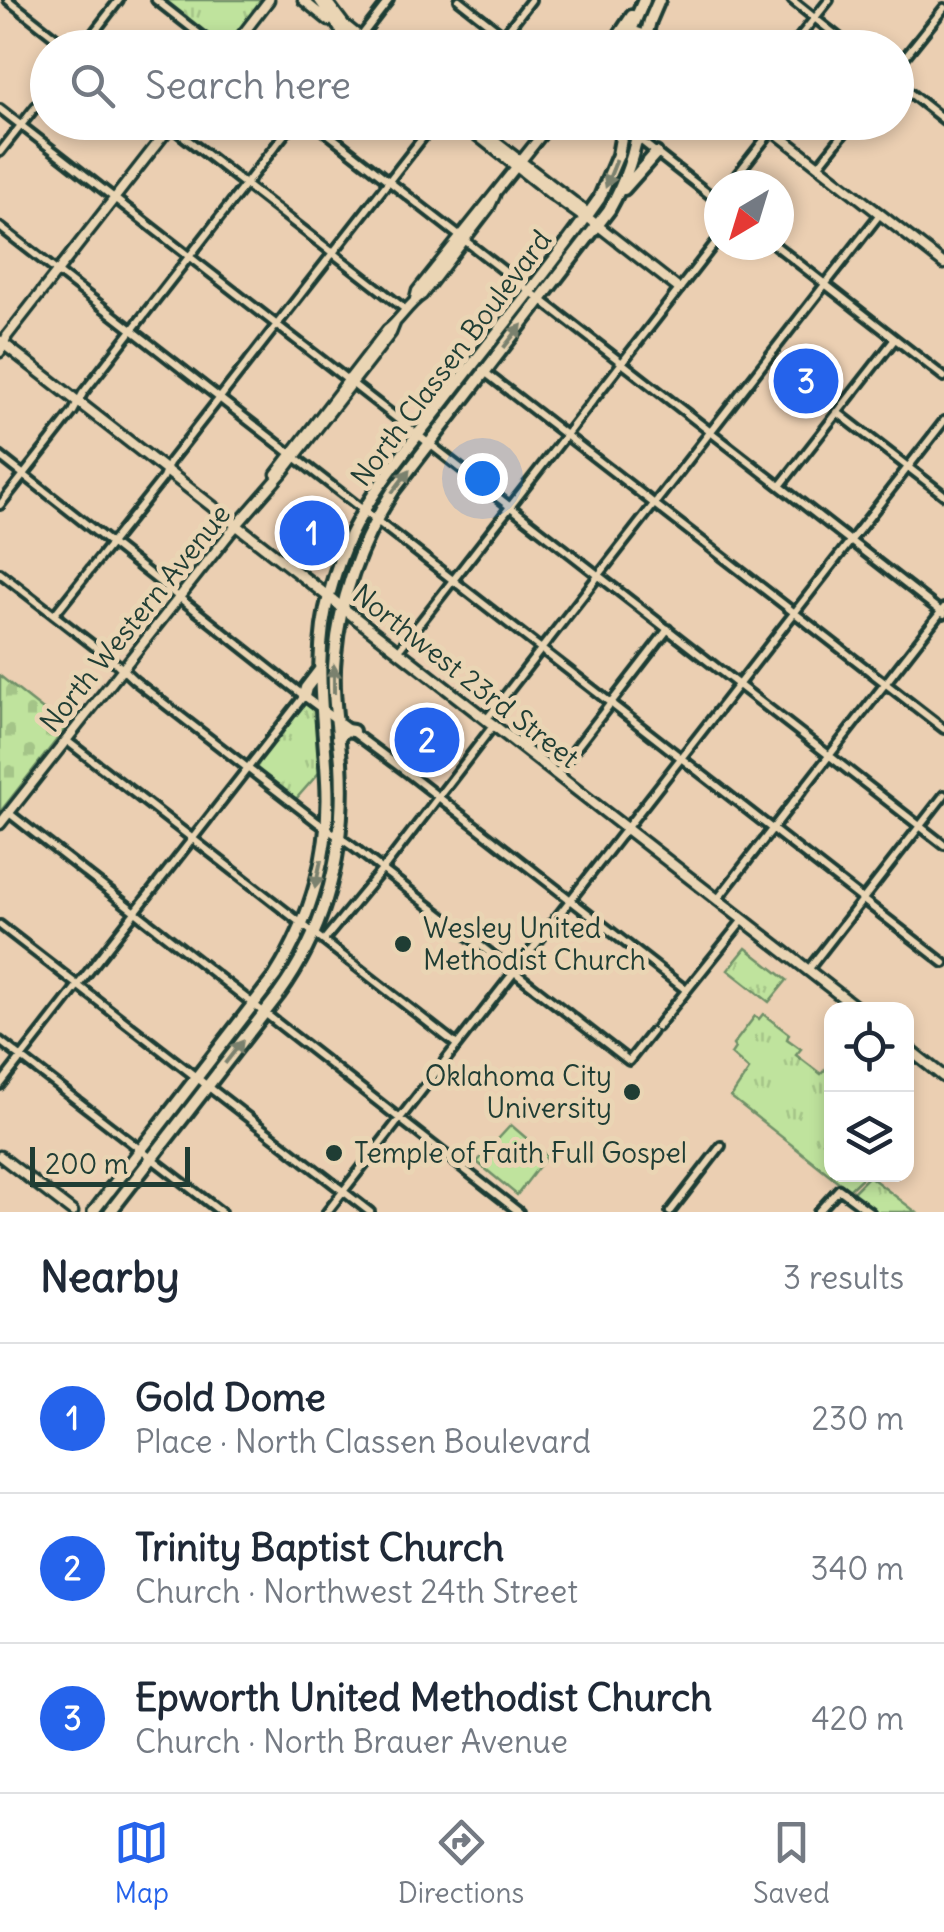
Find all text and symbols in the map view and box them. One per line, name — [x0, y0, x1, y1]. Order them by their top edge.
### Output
search box — [30, 30, 914, 140]
icon: search — [65, 58, 120, 113]
text: Search here — [145, 62, 351, 109]
one-way arrow — [602, 160, 618, 190]
north arrow — [704, 170, 794, 260]
street label: North Classen Boulevard — [343, 223, 559, 493]
one-way arrow — [502, 323, 523, 349]
pin: 3 — [774, 344, 838, 418]
your location — [457, 453, 508, 504]
one-way arrow — [391, 468, 411, 494]
pin: 1 — [280, 496, 344, 570]
street label: North Western Avenue — [32, 497, 238, 739]
street label: Northwest 23rd Street — [346, 577, 586, 775]
one-way arrow — [326, 662, 342, 694]
pin: 2 — [394, 702, 460, 778]
one-way arrow — [310, 859, 326, 890]
place label: Wesley United Methodist Church — [423, 910, 646, 978]
marker: Wesley United Methodist Church — [392, 933, 414, 955]
map controls — [824, 1002, 914, 1182]
button: locate — [824, 1002, 914, 1092]
one-way arrow — [223, 1039, 244, 1065]
place label: Oklahoma City University — [425, 1058, 612, 1126]
marker: Oklahoma City University — [621, 1081, 643, 1103]
button: layers — [824, 1092, 914, 1182]
place label: Temple of Faith Full Gospel — [354, 1135, 687, 1171]
scale bar — [30, 1142, 190, 1186]
marker: Temple of Faith Full Gospel — [323, 1142, 345, 1164]
text: 200 m — [45, 1146, 128, 1182]
text: Nearby — [40, 1251, 179, 1303]
text: 3 results — [783, 1257, 904, 1298]
text: Gold Dome — [135, 1374, 326, 1421]
text: 1 — [66, 1398, 79, 1439]
text: 230 m — [812, 1398, 904, 1439]
text: Place · North Classen Boulevard — [135, 1421, 591, 1462]
text: Trinity Baptist Church — [135, 1524, 504, 1571]
text: 2 — [64, 1548, 81, 1589]
text: 340 m — [811, 1548, 904, 1589]
text: Church · Northwest 24th Street — [135, 1571, 578, 1612]
text: Epworth United Methodist Church — [135, 1674, 712, 1721]
text: 3 — [63, 1698, 82, 1739]
text: 420 m — [811, 1698, 904, 1739]
text: Church · North Brauer Avenue — [135, 1721, 568, 1762]
tab: Map — [114, 1815, 169, 1911]
tab: Directions — [398, 1815, 524, 1911]
tab: Saved — [753, 1815, 830, 1911]

